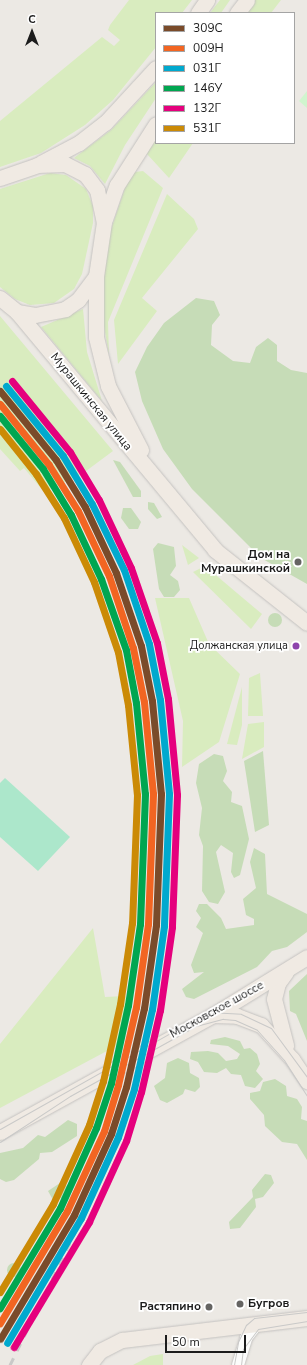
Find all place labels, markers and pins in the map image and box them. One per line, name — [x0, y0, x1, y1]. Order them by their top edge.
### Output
place label: Дом на Мурашкинской — [201, 548, 290, 576]
marker: Дом на Мурашкинской — [293, 557, 303, 567]
place label: Должанская улица — [190, 639, 288, 653]
marker: Должанская улица — [291, 641, 301, 651]
place label: Бугров — [248, 1297, 289, 1311]
marker: Бугров — [235, 1299, 245, 1309]
place label: Растяпино — [139, 1300, 201, 1314]
marker: Растяпино — [204, 1302, 214, 1312]

